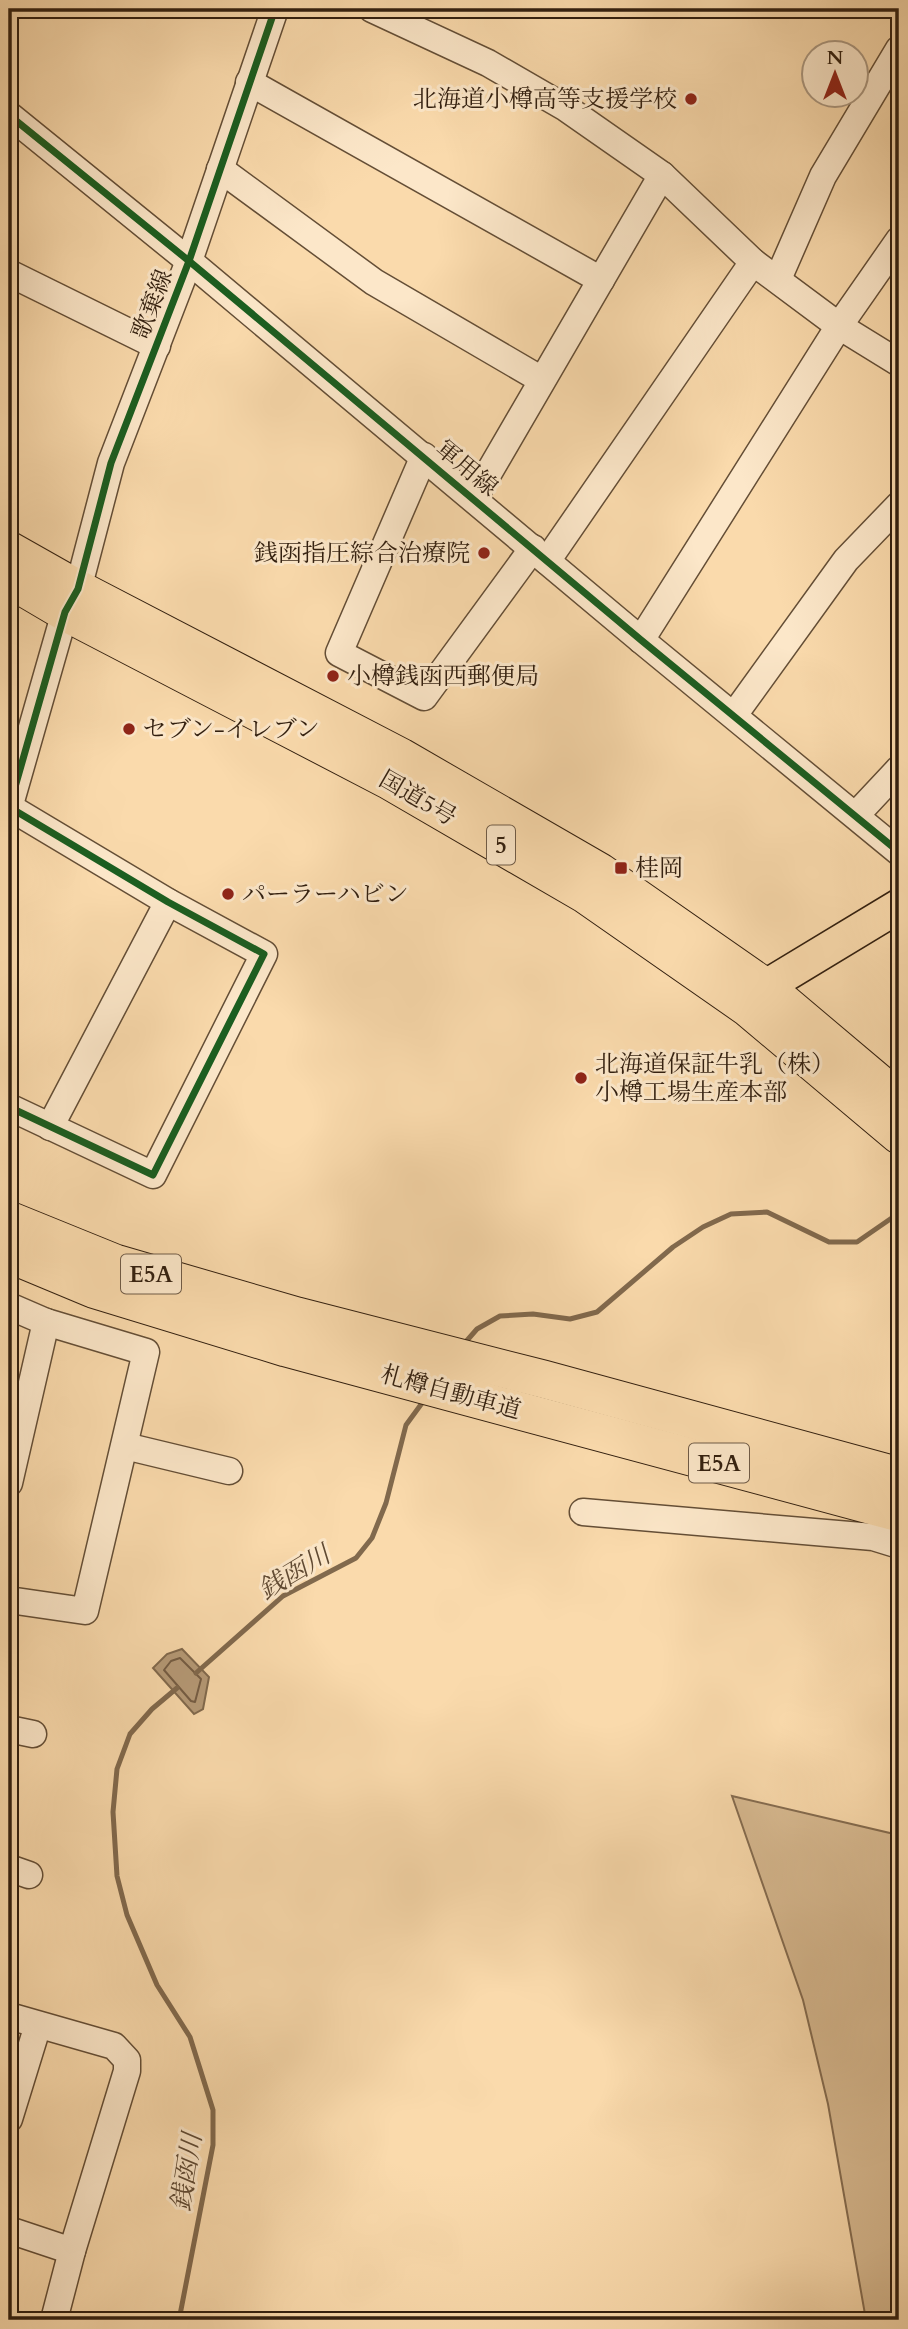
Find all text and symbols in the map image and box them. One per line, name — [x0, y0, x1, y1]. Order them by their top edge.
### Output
north arrow — [800, 38, 870, 108]
text: N — [827, 45, 844, 71]
place label: 北海道小樽高等支援学校 — [413, 83, 677, 116]
marker: 北海道小樽高等支援学校 — [683, 91, 699, 107]
street label: 歌棄線 — [124, 265, 181, 344]
street label: 軍用線 — [428, 433, 505, 504]
place label: 銭函指圧綜合治療院 — [254, 537, 470, 570]
marker: 銭函指圧綜合治療院 — [476, 545, 492, 561]
place label: 小樽銭函西郵便局 — [347, 660, 539, 693]
marker: 小樽銭函西郵便局 — [325, 668, 341, 684]
place label: セブン-イレブン — [143, 713, 320, 746]
marker: セブン-イレブン — [121, 721, 137, 737]
street label: 国道5号 — [373, 763, 463, 834]
road number: 5 — [487, 825, 515, 864]
place label: 桂岡 — [635, 852, 683, 885]
marker: 桂岡 — [613, 860, 629, 876]
place label: パーラーハビン — [242, 878, 409, 911]
marker: パーラーハビン — [220, 886, 236, 902]
place label: 北海道保証牛乳（株） 小樽工場生産本部 — [595, 1048, 835, 1109]
marker: 北海道保証牛乳（株） 小樽工場生産本部 — [573, 1070, 589, 1086]
road number: E5A — [121, 1254, 181, 1294]
street label: 札樽自動車道 — [377, 1358, 525, 1427]
road number: E5A — [689, 1444, 749, 1482]
water label: 銭函川 — [252, 1536, 339, 1608]
water label: 銭函川 — [163, 2128, 210, 2213]

